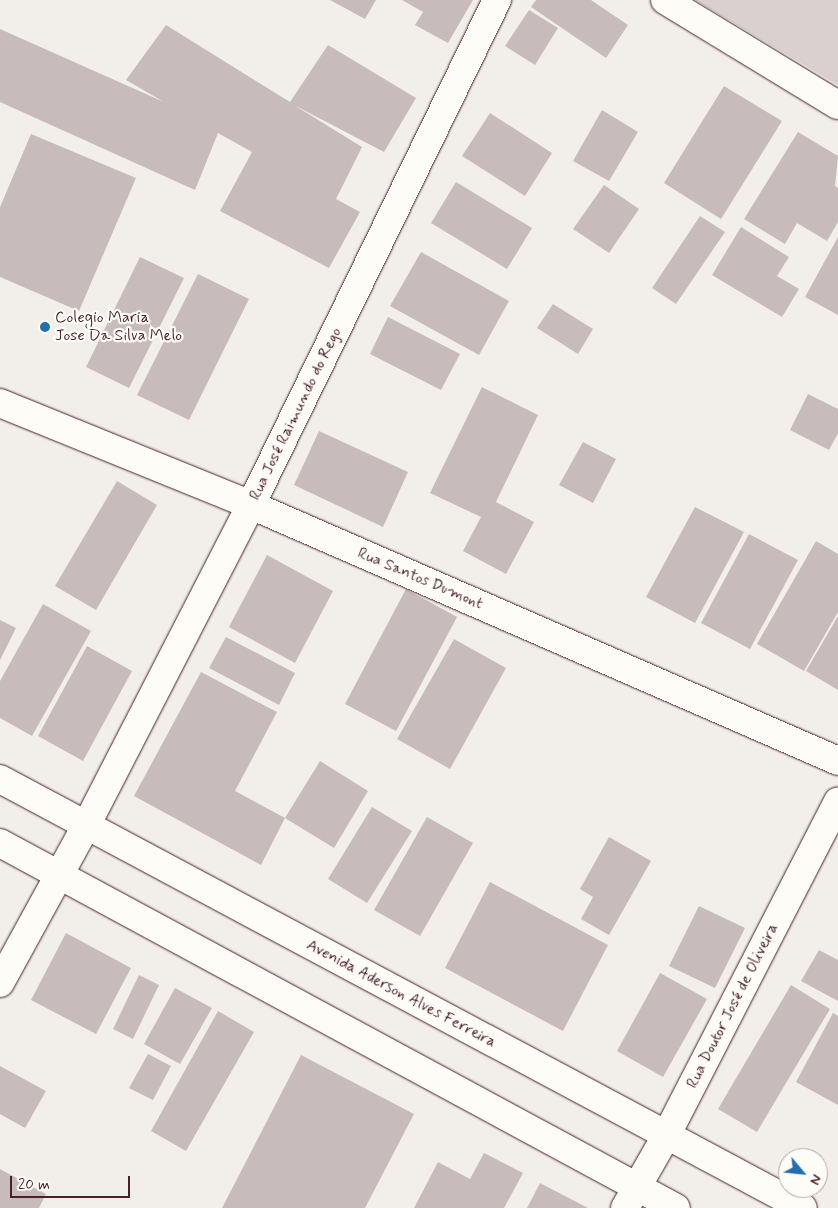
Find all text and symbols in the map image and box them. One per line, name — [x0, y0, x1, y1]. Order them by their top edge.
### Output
place label: Colegio Maria Jose Da Silva Melo — [55, 308, 180, 346]
marker: Colegio Maria Jose Da Silva Melo — [39, 321, 51, 333]
street label: Rua José Raimundo do Rego — [246, 325, 346, 503]
street label: Rua Santos Dumont — [351, 543, 489, 615]
street label: Rua Doutor José de Oliveira — [683, 920, 783, 1092]
street label: Avenida Aderson Alves Ferreira — [304, 936, 498, 1052]
north arrow — [778, 1148, 828, 1198]
scale bar — [12, 1166, 132, 1198]
text: N — [805, 1171, 826, 1188]
text: 20 m — [18, 1175, 50, 1195]

